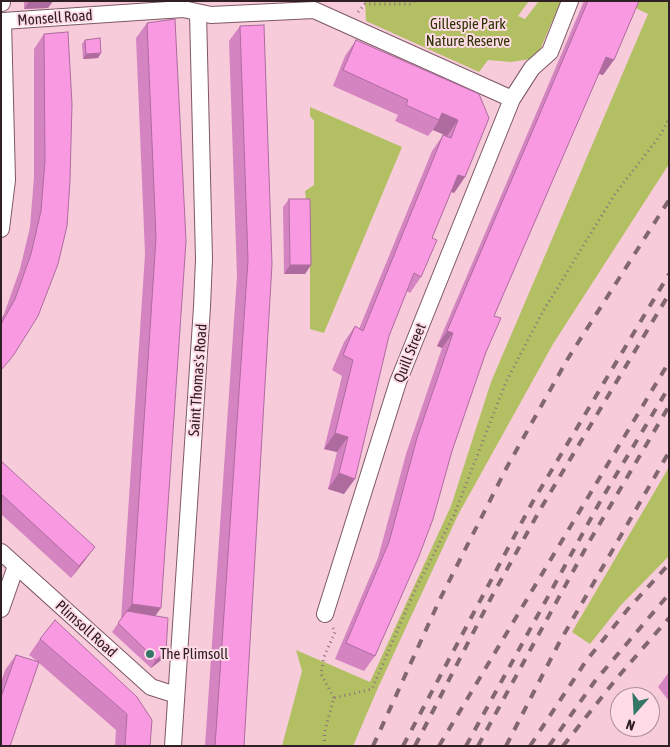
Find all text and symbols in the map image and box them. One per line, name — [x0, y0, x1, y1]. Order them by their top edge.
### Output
street label: Monsell Road — [17, 6, 93, 30]
park label: Gillespie Park Nature Reserve — [426, 15, 510, 50]
street label: Quill Street — [390, 321, 430, 385]
street label: Saint Thomas's Road — [185, 323, 211, 437]
street label: Plimsoll Road — [52, 597, 120, 661]
place label: The Plimsoll — [160, 645, 228, 663]
marker: The Plimsoll — [144, 648, 156, 660]
north arrow — [610, 687, 660, 737]
text: N — [624, 716, 637, 734]

